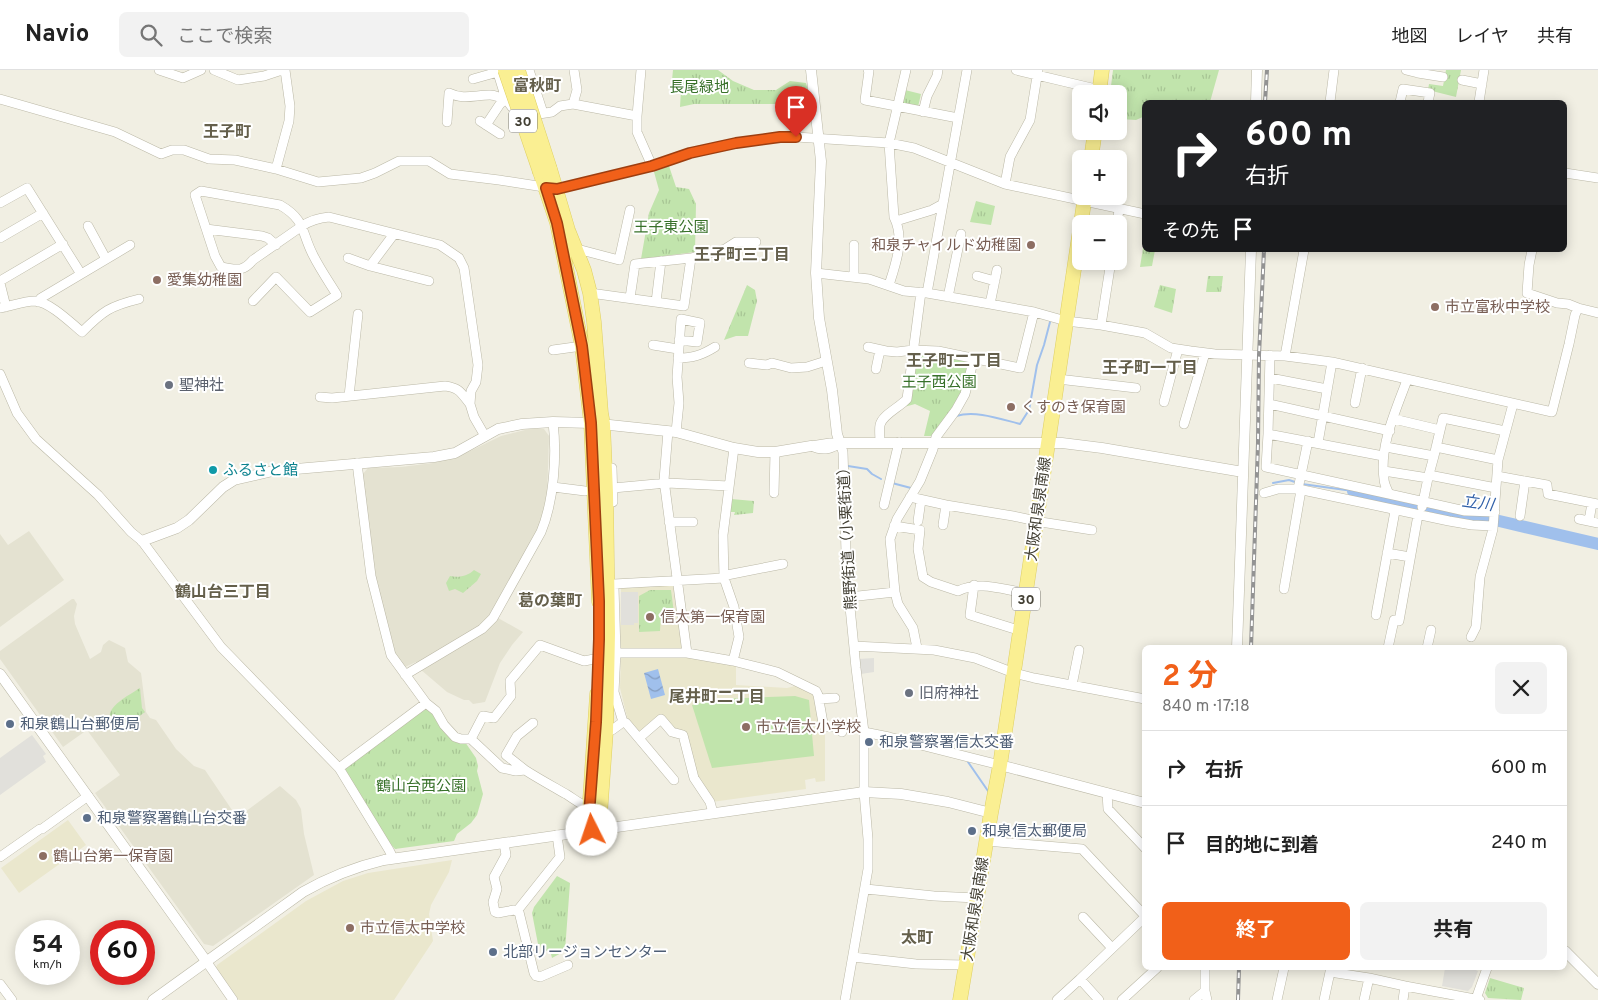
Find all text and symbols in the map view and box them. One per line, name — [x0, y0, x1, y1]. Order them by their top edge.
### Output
search box — [119, 12, 469, 57]
text: Navio — [25, 20, 89, 50]
icon: search — [137, 21, 165, 49]
text: ここで検索 — [177, 25, 272, 49]
text: 地図 — [1392, 26, 1428, 49]
text: レイヤ — [1456, 26, 1509, 49]
text: 共有 — [1537, 26, 1573, 49]
district label: 富秋町 — [513, 77, 561, 97]
park label: 長尾緑地 — [669, 79, 729, 98]
map controls — [1072, 85, 1127, 270]
button: sound — [1072, 85, 1127, 140]
pin — [775, 86, 817, 137]
icon: arrive — [782, 93, 810, 121]
road number: 30 — [509, 110, 537, 132]
text: 600 m — [1245, 114, 1352, 158]
icon: right — [1162, 120, 1227, 185]
district label: 王子町 — [203, 123, 251, 143]
button: + — [1072, 150, 1127, 205]
text: 右折 — [1245, 164, 1289, 191]
button: − — [1072, 215, 1127, 270]
icon: arrive — [1229, 215, 1257, 243]
park label: 王子東公園 — [633, 219, 709, 238]
text: その先 — [1162, 220, 1219, 244]
place label: 和泉チャイルド幼稚園 — [871, 237, 1021, 256]
marker: 和泉チャイルド幼稚園 — [1025, 239, 1037, 251]
district label: 王子町三丁目 — [694, 246, 790, 266]
place label: 愛集幼稚園 — [167, 272, 242, 291]
marker: 愛集幼稚園 — [151, 274, 163, 286]
place label: 市立富秋中学校 — [1445, 299, 1550, 318]
marker: 市立富秋中学校 — [1429, 301, 1441, 313]
district label: 王子町二丁目 — [906, 352, 1002, 372]
district label: 王子町一丁目 — [1102, 359, 1198, 379]
park label: 王子西公園 — [901, 374, 977, 393]
place label: 聖神社 — [179, 377, 224, 396]
marker: 聖神社 — [163, 379, 175, 391]
place label: くすのき保育園 — [1021, 399, 1126, 418]
marker: くすのき保育園 — [1005, 401, 1017, 413]
street label: 大阪和泉泉南線 — [1023, 456, 1056, 563]
street label: 熊野街道（小栗街道） — [835, 460, 862, 610]
place label: ふるさと館 — [223, 462, 298, 481]
marker: ふるさと館 — [207, 464, 219, 476]
water label: 立川 — [1460, 492, 1497, 516]
district label: 鶴山台三丁目 — [175, 583, 271, 603]
road number: 30 — [1012, 588, 1040, 610]
district label: 葛の葉町 — [518, 592, 582, 612]
place label: 信太第一保育園 — [660, 609, 765, 628]
marker: 信太第一保育園 — [644, 611, 656, 623]
text: 2 分 — [1162, 659, 1218, 696]
button: close — [1495, 662, 1547, 714]
place label: 旧府神社 — [919, 685, 979, 704]
district label: 尾井町二丁目 — [669, 687, 765, 708]
marker: 旧府神社 — [903, 687, 915, 699]
text: 840 m · 17:18 — [1162, 697, 1250, 717]
place label: 和泉鶴山台郵便局 — [20, 716, 140, 735]
marker: 和泉鶴山台郵便局 — [4, 718, 16, 730]
place label: 市立信太小学校 — [756, 719, 861, 738]
marker: 市立信太小学校 — [740, 721, 752, 733]
place label: 和泉警察署信太交番 — [879, 734, 1014, 753]
marker: 和泉警察署信太交番 — [863, 736, 875, 748]
icon: right — [1162, 754, 1190, 782]
text: 600 m — [1491, 756, 1547, 780]
text: 右折 — [1205, 759, 1243, 783]
park label: 鶴山台西公園 — [376, 778, 466, 797]
position arrow — [565, 803, 617, 855]
place label: 和泉警察署鶴山台交番 — [97, 810, 247, 829]
marker: 和泉警察署鶴山台交番 — [81, 812, 93, 824]
place label: 和泉信太郵便局 — [982, 823, 1087, 842]
marker: 和泉信太郵便局 — [966, 825, 978, 837]
icon: arrive — [1162, 829, 1190, 857]
text: 240 m — [1491, 831, 1547, 855]
text: 目的地に到着 — [1205, 834, 1319, 858]
place label: 鶴山台第一保育園 — [53, 848, 173, 867]
marker: 鶴山台第一保育園 — [37, 850, 49, 862]
street label: 大阪和泉泉南線 — [959, 856, 994, 963]
button: 終了 — [1162, 902, 1350, 960]
button: 共有 — [1360, 902, 1547, 960]
speed limit sign: 60 — [90, 920, 155, 985]
place label: 市立信太中学校 — [360, 920, 465, 939]
marker: 市立信太中学校 — [344, 922, 356, 934]
district label: 太町 — [901, 929, 933, 949]
text: 54 — [32, 930, 63, 962]
place label: 北部リージョンセンター — [503, 943, 668, 963]
marker: 北部リージョンセンター — [487, 946, 499, 958]
text: km/h — [33, 957, 62, 973]

